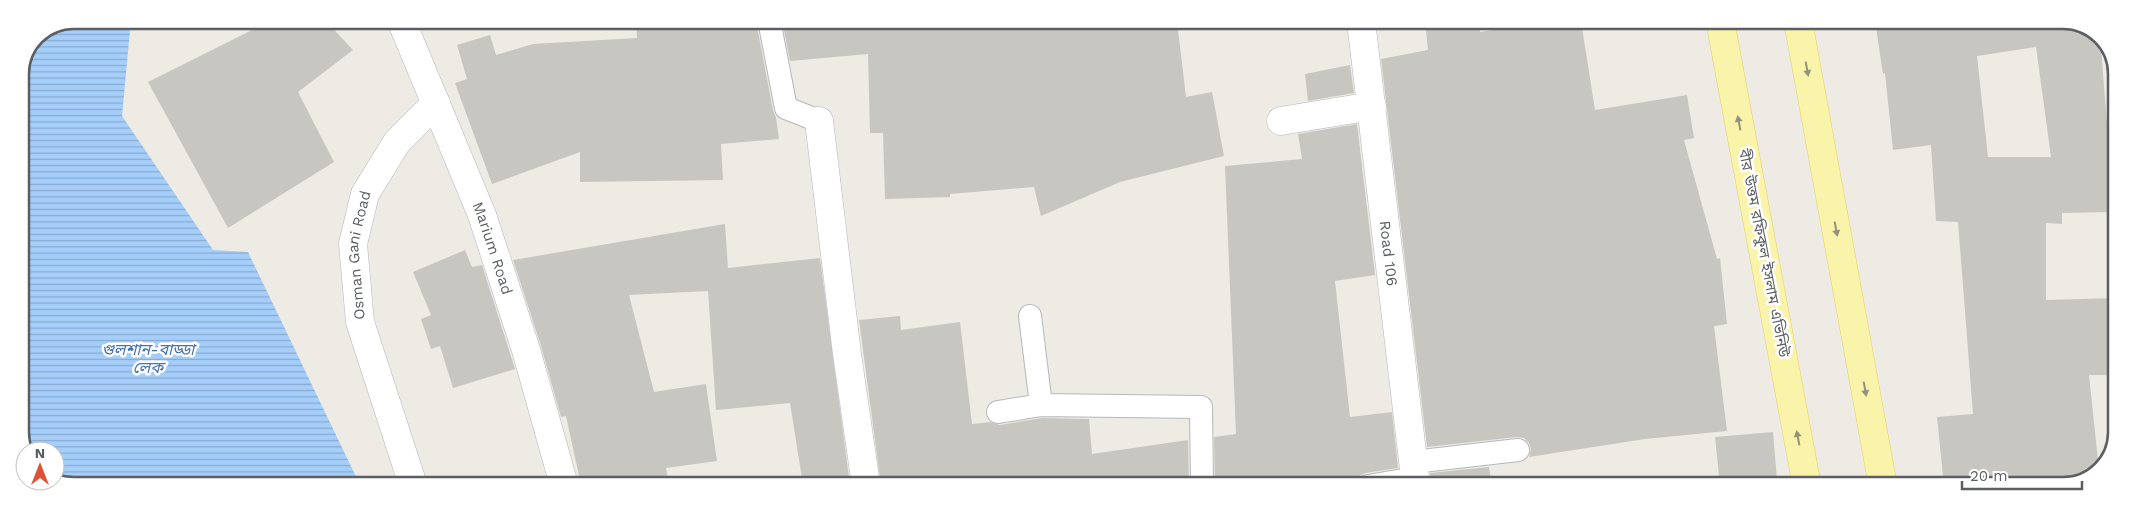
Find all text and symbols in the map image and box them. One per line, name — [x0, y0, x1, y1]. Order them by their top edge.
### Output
one-way arrow — [1803, 61, 1811, 77]
one-way arrow — [1735, 115, 1743, 131]
street label: বীর উত্তম রফিকুল ইসলাম এভিনিউ — [1735, 146, 1793, 359]
street label: Osman Gani Road — [344, 189, 375, 321]
street label: Marium Road — [469, 199, 516, 297]
street label: Road 106 — [1376, 220, 1401, 287]
one-way arrow — [1832, 221, 1840, 236]
water label: গুলশান-বাড্ডা লেক — [102, 340, 197, 377]
one-way arrow — [1862, 381, 1870, 397]
one-way arrow — [1794, 430, 1802, 446]
north arrow — [15, 441, 65, 491]
text: N — [35, 445, 45, 461]
scale bar — [1962, 458, 2082, 490]
text: 20 m — [1970, 467, 2008, 485]

